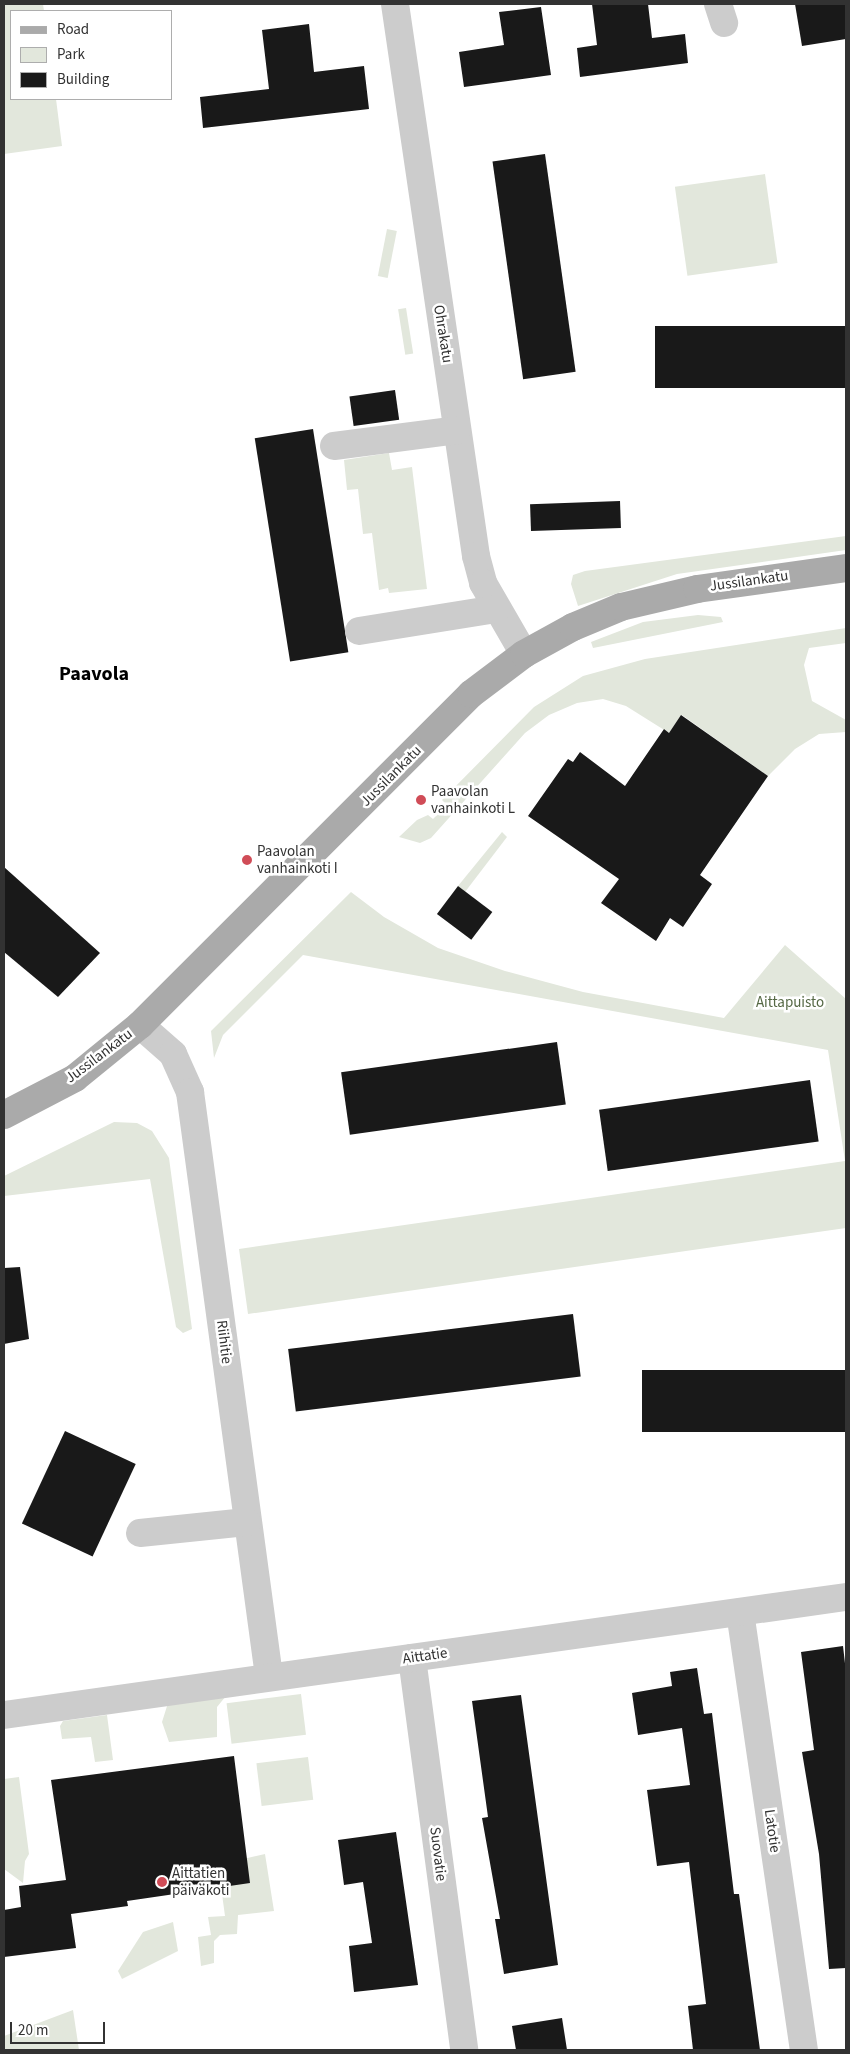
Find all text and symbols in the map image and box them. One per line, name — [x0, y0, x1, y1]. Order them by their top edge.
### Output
legend — [10, 10, 172, 100]
text: Road — [57, 19, 89, 40]
text: Park — [57, 44, 85, 65]
text: Building — [57, 69, 109, 90]
street label: Ohrakatu — [430, 304, 456, 364]
street label: Jussilankatu — [709, 567, 789, 595]
district label: Paavola — [59, 662, 129, 686]
street label: Jussilankatu — [357, 742, 425, 810]
place label: Paavolan vanhainkoti L — [431, 782, 515, 817]
marker: Paavolan vanhainkoti L — [415, 794, 427, 806]
place label: Paavolan vanhainkoti I — [257, 842, 338, 877]
marker: Paavolan vanhainkoti I — [241, 854, 253, 866]
park label: Aittapuisto — [756, 994, 824, 1012]
street label: Jussilankatu — [62, 1025, 136, 1087]
street label: Riihitie — [212, 1319, 236, 1365]
street label: Aittatie — [402, 1644, 448, 1668]
street label: Latotie — [760, 1808, 784, 1854]
street label: Suovatie — [426, 1826, 450, 1882]
place label: Aittatien päiväkoti — [172, 1864, 229, 1899]
marker: Aittatien päiväkoti — [156, 1876, 168, 1888]
scale bar — [12, 2012, 108, 2044]
text: 20 m — [18, 2020, 48, 2041]

